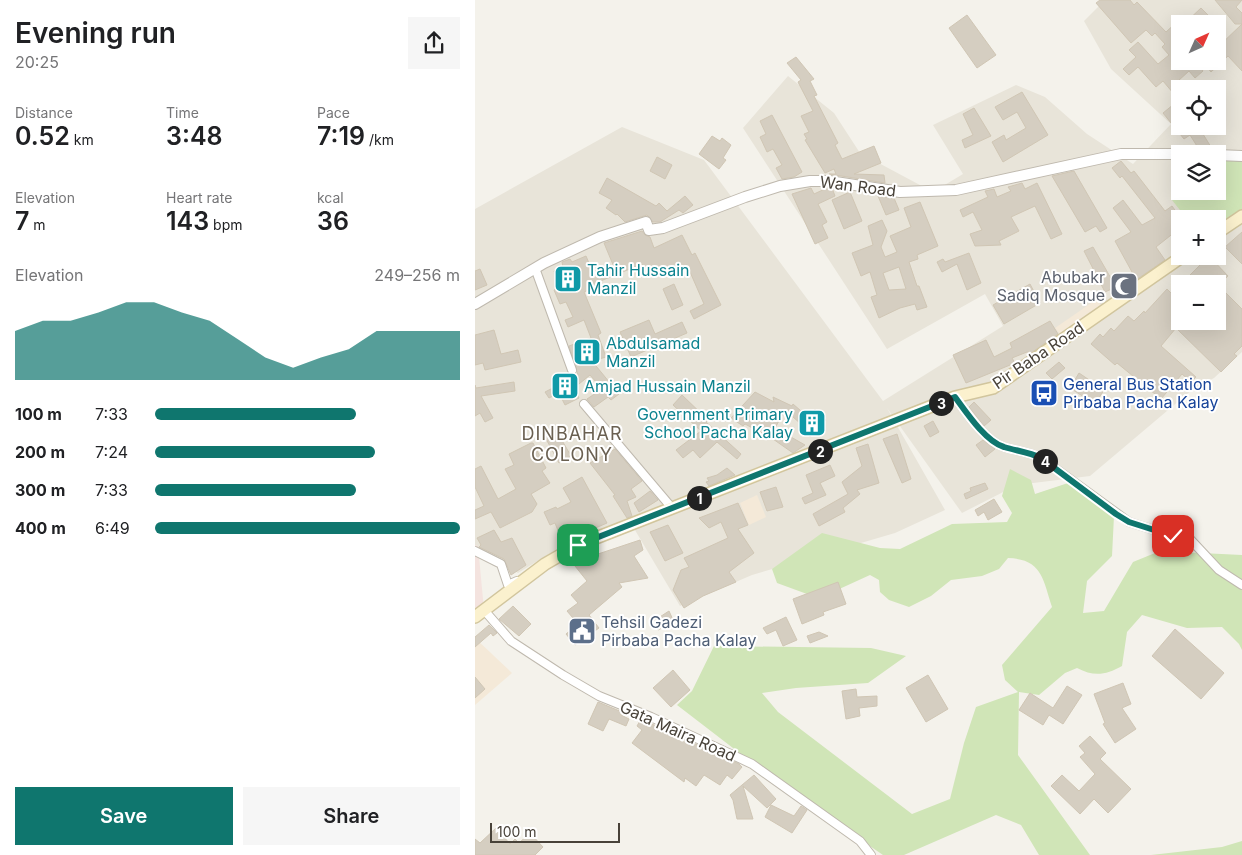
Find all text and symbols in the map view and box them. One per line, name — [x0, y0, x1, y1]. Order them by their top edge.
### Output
north arrow — [1171, 15, 1226, 70]
map controls — [1171, 15, 1226, 330]
text: Evening run — [15, 16, 176, 50]
button: share — [408, 17, 460, 69]
text: 20:25 — [15, 52, 59, 72]
button: locate — [1171, 80, 1226, 135]
text: Distance — [15, 104, 73, 121]
text: Time — [166, 104, 199, 121]
text: Pace — [317, 104, 350, 121]
text: 0.52 — [15, 121, 70, 151]
text: 3:48 — [166, 121, 223, 151]
text: 7:19 — [317, 121, 365, 151]
text: km — [70, 131, 94, 148]
text: /km — [365, 131, 394, 148]
button: layers — [1171, 145, 1226, 200]
street label: Wan Road — [819, 171, 897, 201]
text: Elevation — [15, 189, 75, 206]
text: Heart rate — [166, 189, 232, 206]
text: kcal — [317, 189, 344, 206]
text: 7 — [15, 206, 29, 236]
text: 143 — [166, 206, 209, 236]
text: 36 — [317, 206, 349, 236]
button: + — [1171, 210, 1226, 265]
text: m — [29, 216, 46, 233]
text: bpm — [209, 216, 243, 233]
place label: Tahir Hussain Manzil — [587, 260, 690, 298]
building icon: Tahir Hussain Manzil — [553, 264, 583, 294]
text: Elevation — [15, 265, 84, 285]
text: 249–256 m — [374, 265, 460, 285]
place label: Abubakr Sadiq Mosque — [997, 267, 1105, 305]
mosque icon: Abubakr Sadiq Mosque — [1109, 271, 1139, 301]
button: − — [1171, 275, 1226, 330]
street label: Pir Baba Road — [988, 317, 1088, 393]
place label: Abdulsamad Manzil — [606, 333, 700, 371]
building icon: Abdulsamad Manzil — [572, 337, 602, 367]
building icon: Amjad Hussain Manzil — [550, 371, 580, 401]
place label: General Bus Station Pirbaba Pacha Kalay — [1063, 374, 1218, 412]
place label: Amjad Hussain Manzil — [584, 376, 751, 396]
bus stop icon: General Bus Station Pirbaba Pacha Kalay — [1029, 378, 1059, 408]
pin: 3 — [929, 390, 953, 416]
text: 3 — [937, 395, 946, 412]
text: 100 m — [15, 404, 62, 424]
text: 7:33 — [95, 404, 128, 424]
place label: Government Primary School Pacha Kalay — [637, 404, 793, 442]
building icon: Government Primary School Pacha Kalay — [797, 408, 827, 438]
district label: DINBAHAR COLONY — [522, 423, 622, 465]
pin: 2 — [807, 438, 833, 464]
text: 200 m — [15, 442, 65, 462]
text: 7:24 — [95, 442, 128, 462]
text: 2 — [816, 443, 825, 460]
pin: 4 — [1033, 448, 1057, 474]
text: 4 — [1041, 453, 1050, 470]
text: 300 m — [15, 480, 65, 500]
text: 7:33 — [95, 480, 128, 500]
pin: 1 — [687, 486, 711, 510]
text: 1 — [696, 490, 703, 507]
pin — [1152, 515, 1194, 557]
text: 400 m — [15, 518, 66, 538]
text: 6:49 — [95, 518, 130, 538]
icon: check — [1159, 522, 1187, 550]
pin — [557, 524, 599, 566]
icon: arrive — [564, 531, 592, 559]
place label: Tehsil Gadezi Pirbaba Pacha Kalay — [601, 612, 756, 650]
public building icon: Tehsil Gadezi Pirbaba Pacha Kalay — [567, 616, 597, 646]
street label: Gata Maira Road — [617, 696, 739, 766]
button: Save — [15, 787, 233, 845]
button: Share — [243, 787, 460, 845]
scale bar — [490, 820, 620, 843]
text: 100 m — [497, 823, 537, 840]

